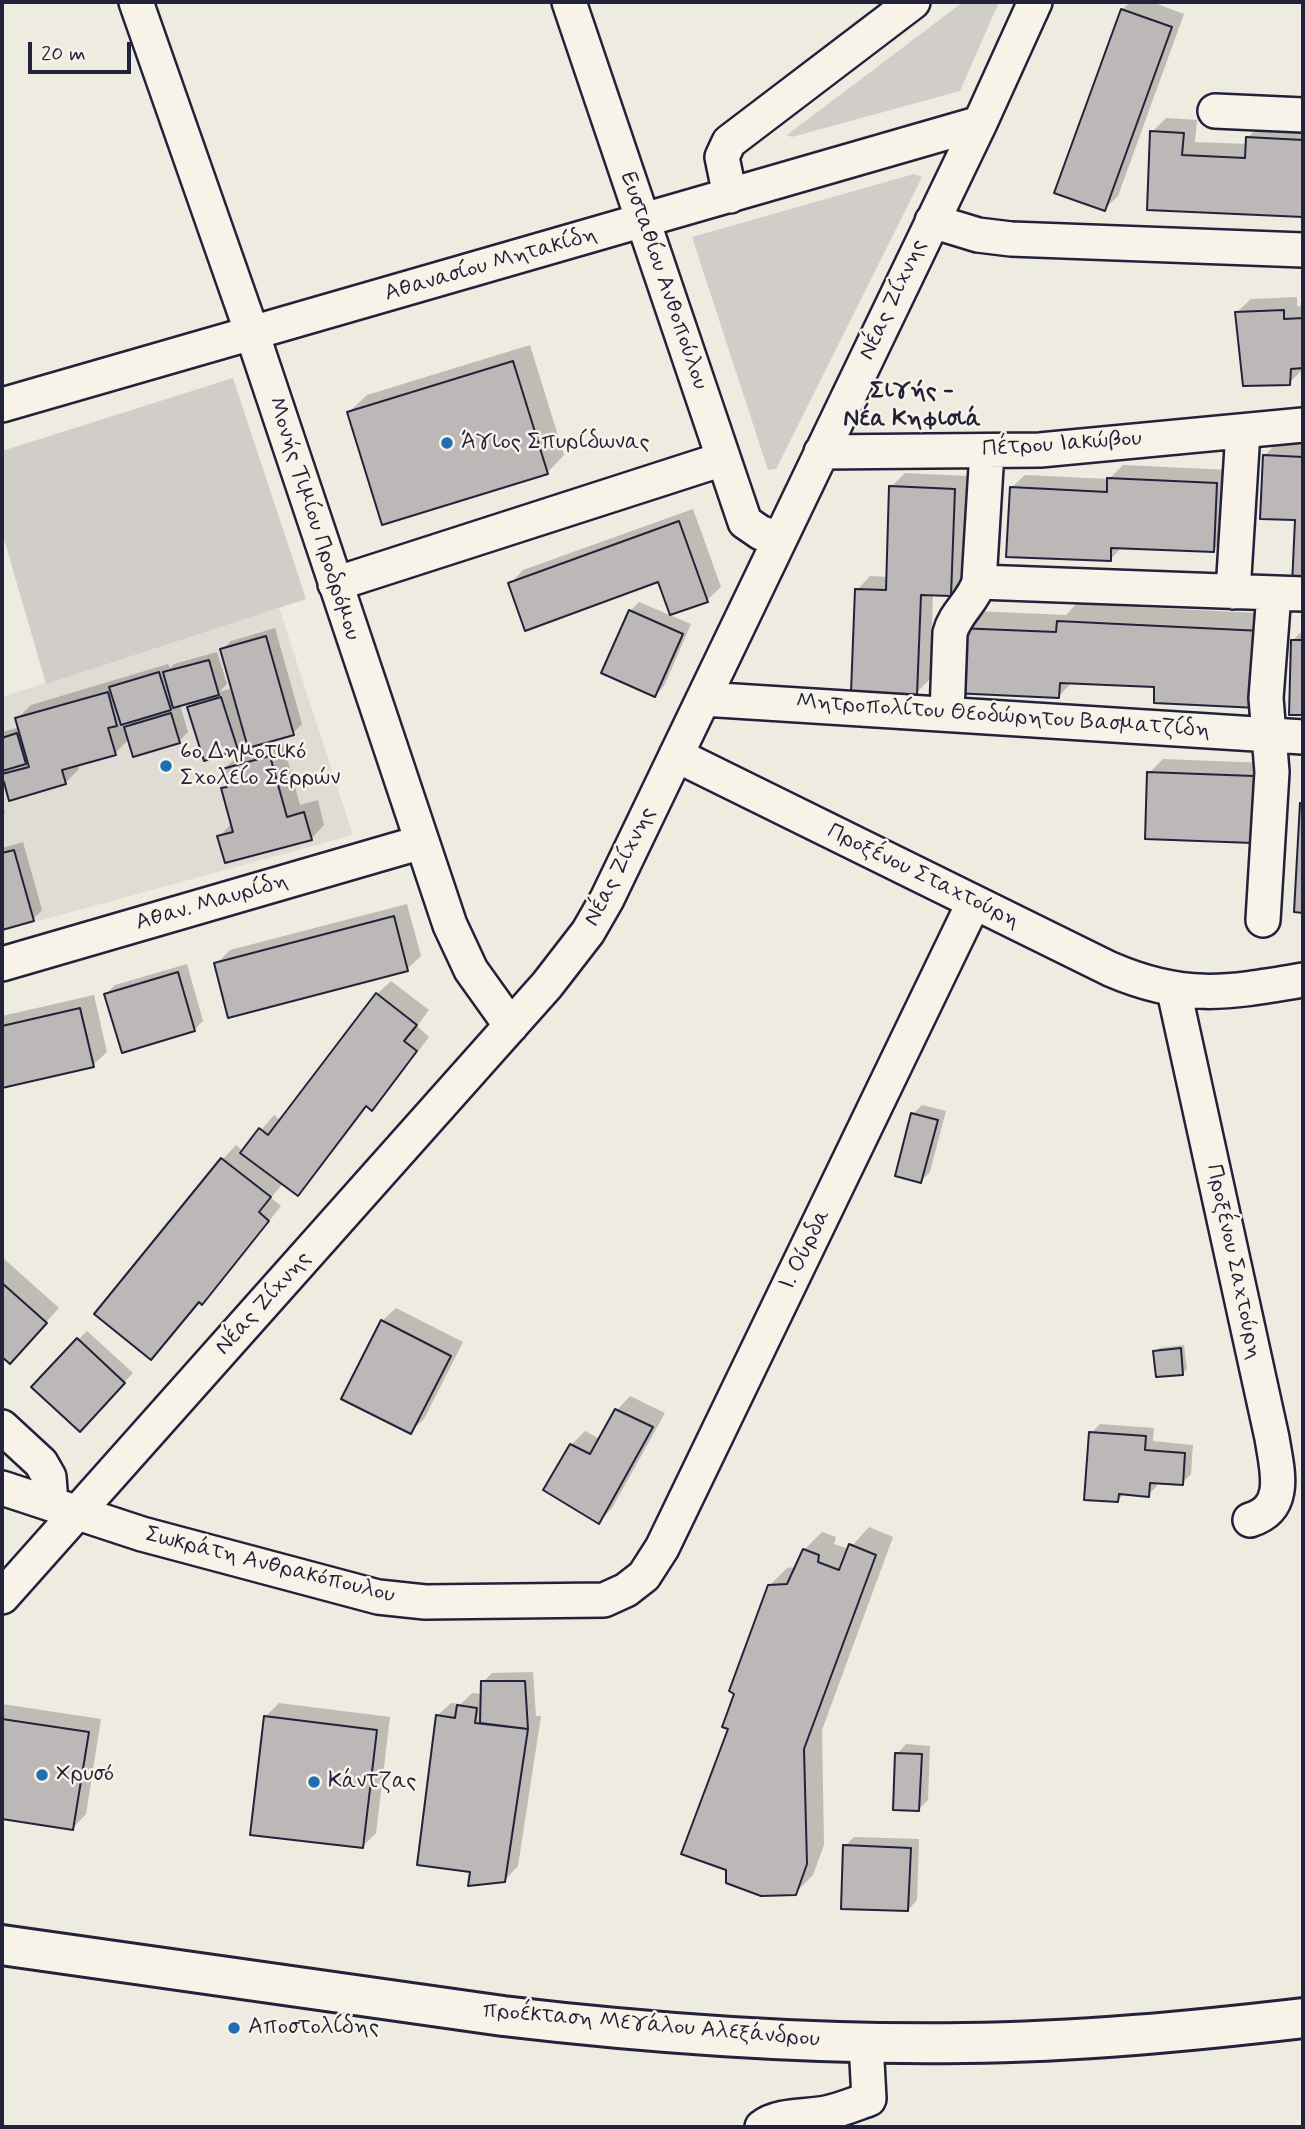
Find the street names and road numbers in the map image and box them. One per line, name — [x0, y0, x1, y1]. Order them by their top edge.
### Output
street label: Ευσταθίου Ανθοπούλου — [613, 169, 713, 393]
street label: Αθανασίου Μητακίδη — [382, 221, 600, 309]
street label: Νέας Ζίχνης — [854, 235, 934, 365]
street label: Μονής Τιμίου Προδρόμου — [261, 394, 365, 644]
street label: Πέτρου Ιακώβου — [981, 426, 1143, 464]
street label: Μητροπολίτου Θεοδώρητου Βασματζίδη — [795, 689, 1211, 745]
street label: Νέας Ζίχνης — [579, 803, 663, 931]
street label: Προξένου Σταχτούρη — [822, 818, 1024, 936]
street label: Αθαν. Μαυρίδη — [133, 868, 291, 938]
street label: Προξένου Σαχτούρη — [1199, 1162, 1267, 1362]
street label: Ι. Ούρδα — [775, 1205, 837, 1295]
street label: Νέας Ζίχνης — [210, 1246, 318, 1362]
street label: Σωκράτη Ανθρακόπουλου — [142, 1522, 398, 1610]
street label: προέκταση Μεγάλου Αλεξάνδρου — [481, 1997, 821, 2055]

